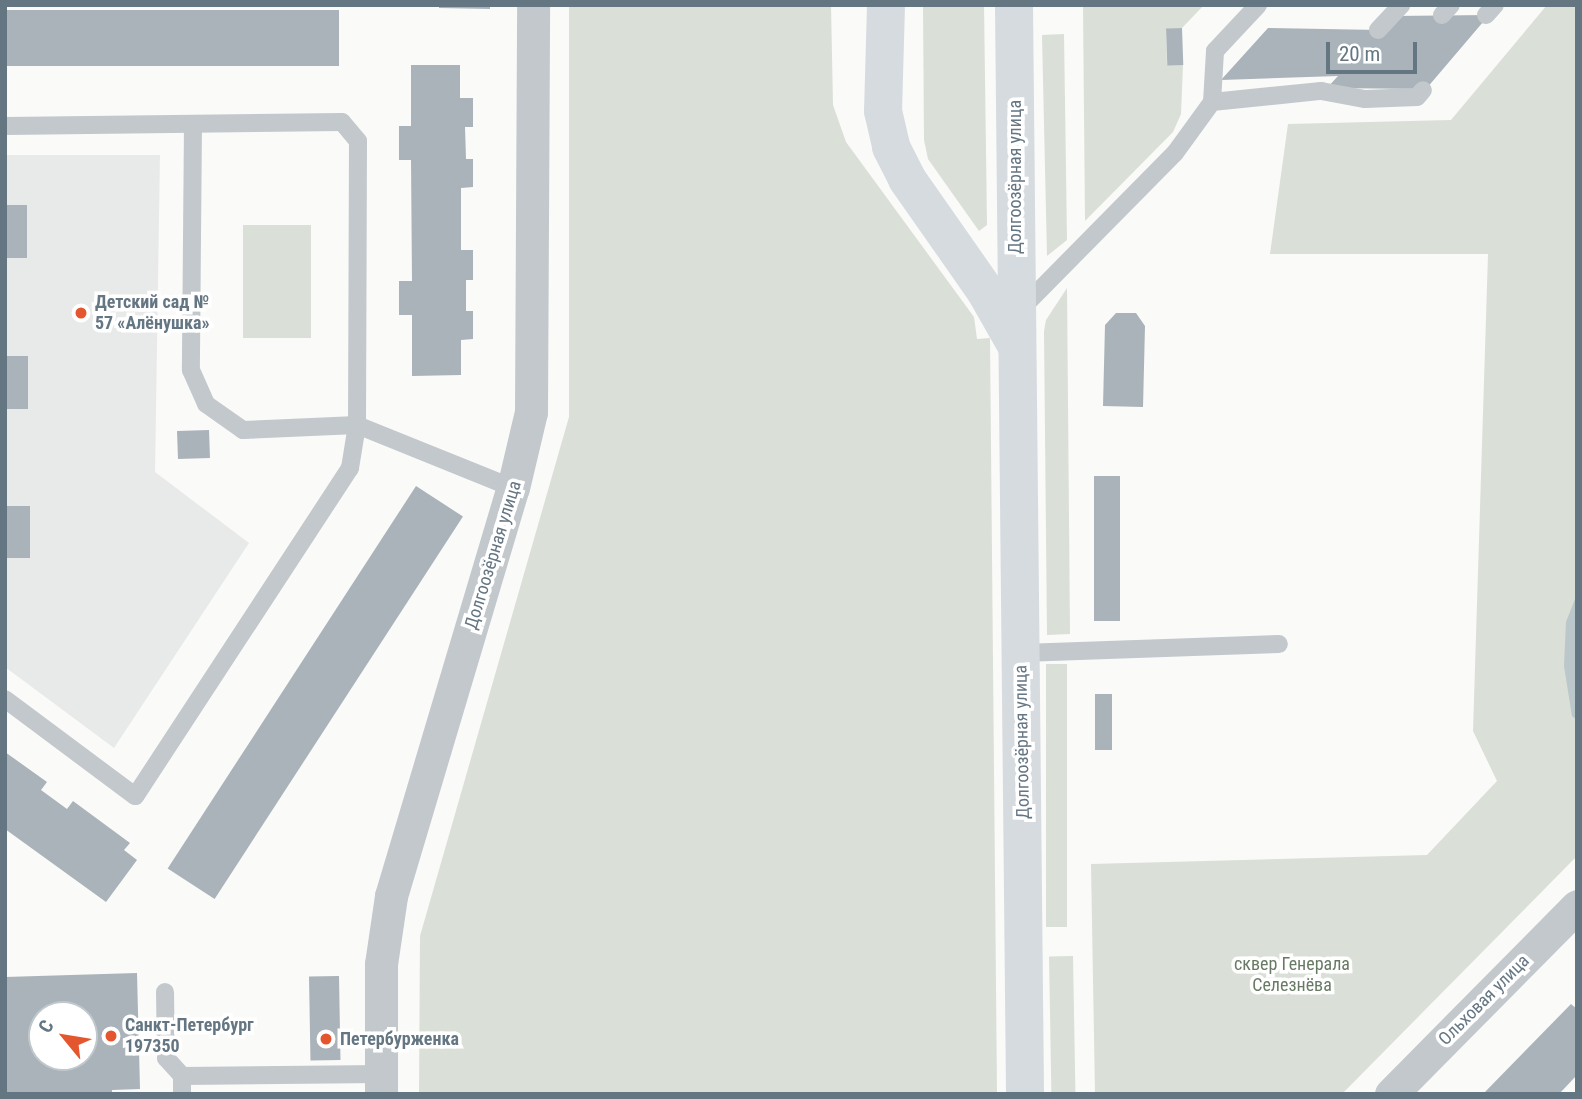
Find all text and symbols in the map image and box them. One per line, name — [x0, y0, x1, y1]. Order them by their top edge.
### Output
scale bar — [1330, 28, 1421, 72]
text: 20 m — [1339, 42, 1380, 66]
street label: Долгоозёрная улица — [1004, 100, 1026, 254]
place label: Детский сад № 57 «Алёнушка» — [95, 292, 210, 334]
marker: Детский сад № 57 «Алёнушка» — [73, 305, 89, 321]
street label: Долгоозёрная улица — [460, 478, 526, 632]
street label: Долгоозёрная улица — [1010, 665, 1034, 819]
street label: Ольховая улица — [1434, 950, 1534, 1050]
park label: сквер Генерала Селезнёва — [1234, 954, 1350, 996]
north arrow — [28, 1001, 98, 1071]
place label: Санкт-Петербург 197350 — [125, 1015, 254, 1058]
text: С — [33, 1016, 59, 1037]
marker: Санкт-Петербург 197350 — [103, 1028, 119, 1044]
place label: Петербурженка — [340, 1028, 459, 1050]
marker: Петербурженка — [318, 1031, 334, 1047]

